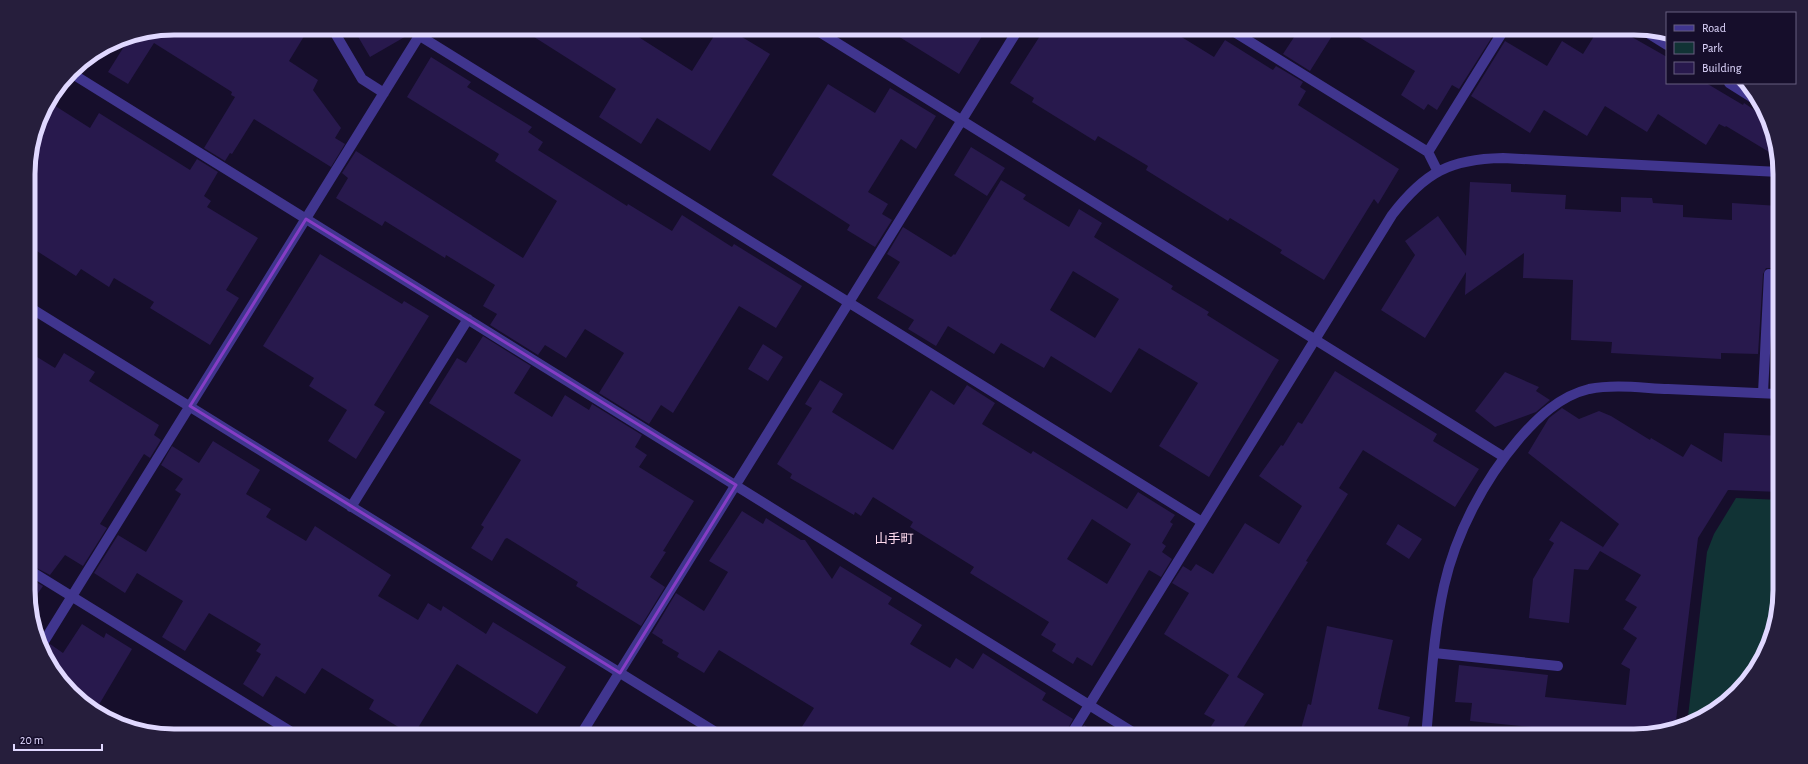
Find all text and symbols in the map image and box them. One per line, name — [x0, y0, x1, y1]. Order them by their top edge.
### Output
legend — [1666, 12, 1796, 84]
text: Road — [1702, 22, 1726, 34]
text: Park — [1702, 42, 1723, 54]
text: Building — [1702, 62, 1742, 74]
district label: 山手町 — [874, 532, 914, 546]
scale bar — [14, 726, 102, 752]
text: 20 m — [20, 734, 43, 746]

